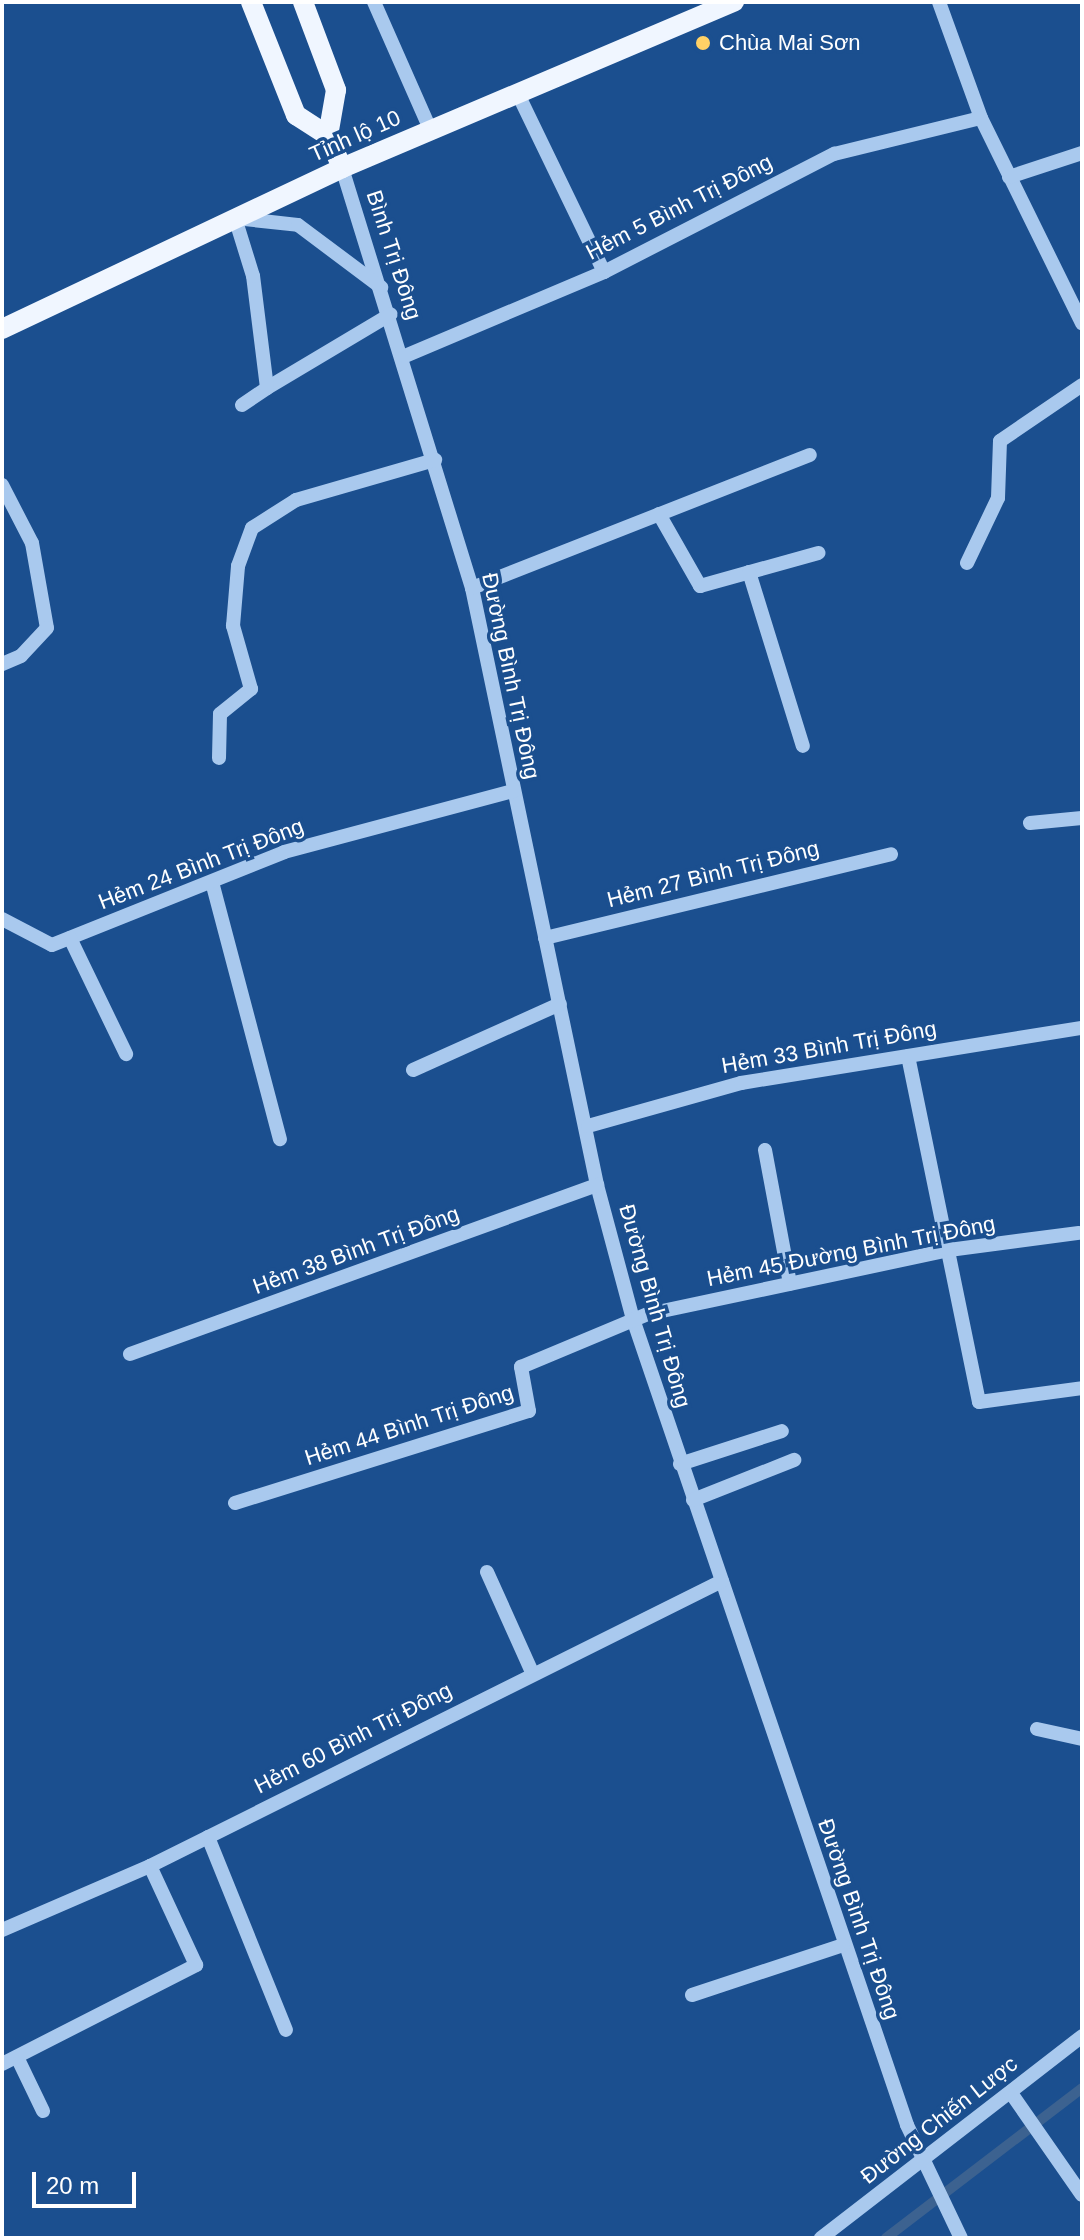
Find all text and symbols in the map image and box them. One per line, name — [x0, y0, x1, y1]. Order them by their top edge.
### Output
place label: Chùa Mai Sơn — [719, 30, 861, 56]
marker: Chùa Mai Sơn — [694, 34, 712, 52]
street label: Tỉnh lộ 10 — [305, 104, 405, 168]
street label: Hẻm 5 Bình Trị Đông — [581, 149, 777, 265]
street label: Bình Trị Đông — [361, 187, 427, 323]
street label: Đường Bình Trị Đông — [476, 570, 546, 782]
street label: Hẻm 24 Bình Trị Đông — [94, 813, 308, 915]
street label: Hẻm 27 Bình Trị Đông — [604, 835, 822, 913]
street label: Hẻm 33 Bình Trị Đông — [719, 1015, 939, 1079]
street label: Hẻm 38 Bình Trị Đông — [249, 1200, 463, 1300]
street label: Đường Bình Trị Đông — [613, 1201, 697, 1411]
street label: Hẻm 45 Đường Bình Trị Đông — [704, 1210, 998, 1292]
street label: Hẻm 44 Bình Trị Đông — [301, 1379, 517, 1471]
street label: Hẻm 60 Bình Trị Đông — [250, 1677, 456, 1799]
street label: Đường Bình Trị Đông — [812, 1815, 906, 2023]
street label: Đường Chiến Lược — [855, 2051, 1023, 2189]
scale bar — [36, 2156, 140, 2206]
text: 20 m — [46, 2172, 99, 2199]

